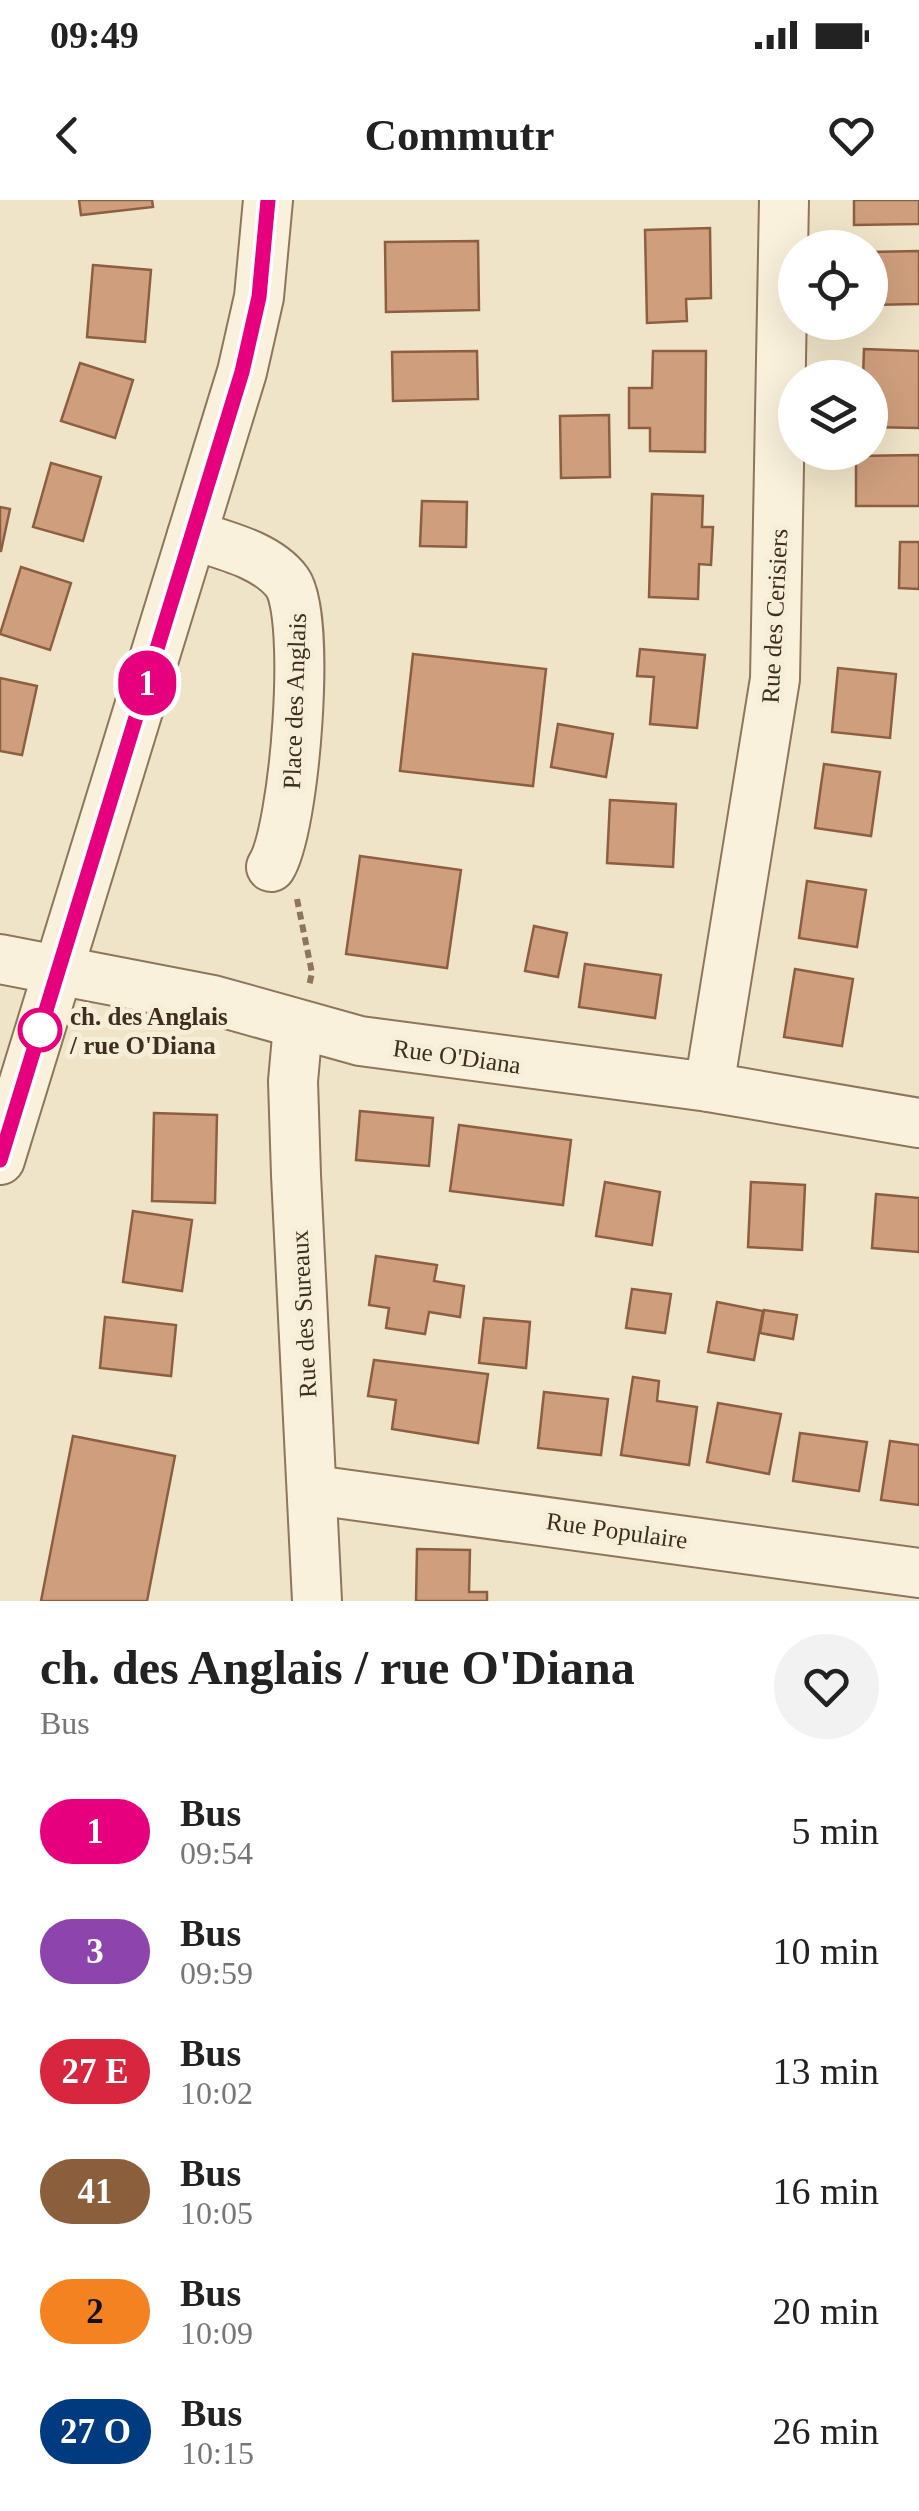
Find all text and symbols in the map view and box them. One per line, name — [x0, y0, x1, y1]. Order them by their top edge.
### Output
text: 09:49 — [50, 14, 139, 56]
icon: back — [40, 108, 95, 163]
icon: heart — [824, 108, 879, 163]
text: Commutr — [365, 110, 554, 160]
map controls — [778, 230, 888, 470]
button: locate — [778, 230, 888, 340]
button: layers — [778, 360, 888, 470]
street label: Rue des Cerisiers — [756, 528, 793, 704]
street label: Place des Anglais — [278, 612, 311, 790]
line badge: 1 — [114, 650, 180, 716]
text: 1 — [138, 664, 156, 703]
place label: ch. des Anglais / rue O'Diana — [69, 1003, 228, 1059]
marker: ch. des Anglais / rue O'Diana — [19, 1009, 61, 1051]
street label: Rue O'Diana — [391, 1034, 523, 1079]
street label: Rue des Sureaux — [286, 1229, 321, 1399]
street label: Rue Populaire — [545, 1507, 689, 1554]
button: heart — [774, 1634, 879, 1739]
text: ch. des Anglais / rue O'Diana — [40, 1641, 635, 1694]
text: Bus — [40, 1705, 90, 1741]
text: Bus — [180, 1792, 241, 1834]
text: 5 min — [791, 1810, 879, 1852]
text: 1 — [86, 1812, 104, 1851]
text: 09:54 — [180, 1835, 253, 1871]
text: Bus — [180, 1912, 241, 1954]
text: 10 min — [772, 1930, 879, 1972]
text: 3 — [86, 1932, 104, 1971]
text: 09:59 — [180, 1955, 253, 1991]
text: Bus — [180, 2032, 241, 2074]
text: 13 min — [772, 2050, 879, 2092]
text: 27 E — [61, 2052, 129, 2091]
text: 10:02 — [180, 2075, 253, 2111]
text: Bus — [180, 2152, 241, 2194]
text: 16 min — [772, 2170, 879, 2212]
text: 41 — [78, 2172, 113, 2211]
text: 10:05 — [180, 2195, 253, 2231]
text: Bus — [180, 2272, 241, 2314]
text: 20 min — [772, 2290, 879, 2332]
text: 2 — [86, 2292, 104, 2331]
text: 10:09 — [180, 2315, 253, 2351]
text: Bus — [181, 2392, 242, 2434]
text: 26 min — [772, 2410, 879, 2452]
text: 27 O — [60, 2412, 131, 2451]
text: 10:15 — [181, 2435, 254, 2471]

